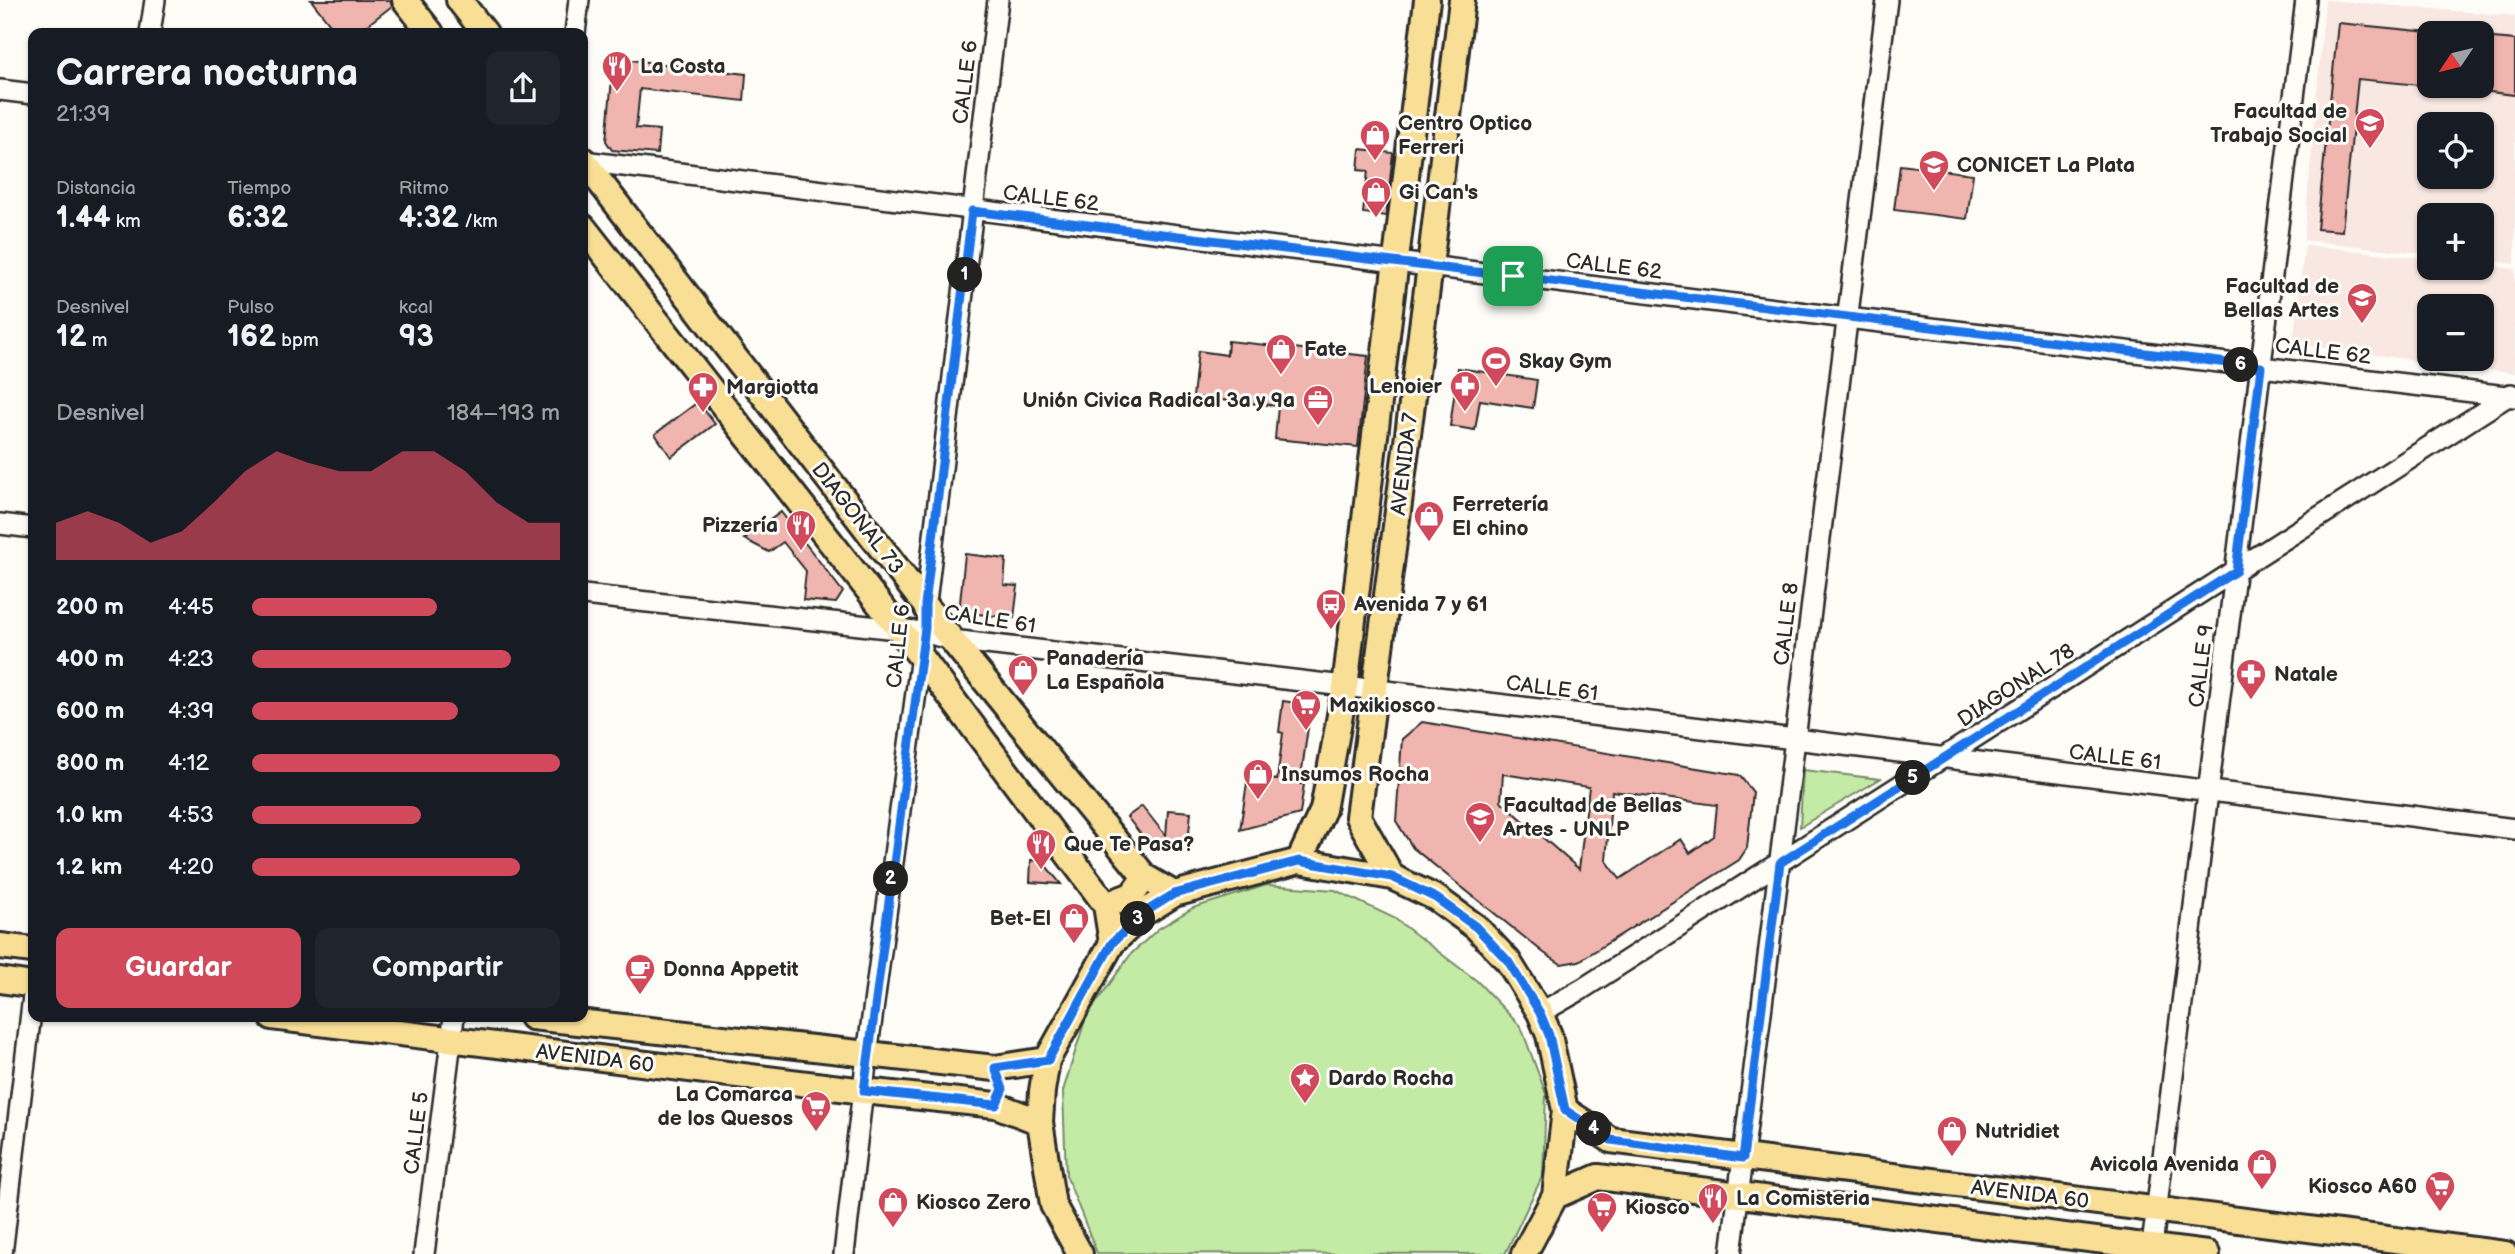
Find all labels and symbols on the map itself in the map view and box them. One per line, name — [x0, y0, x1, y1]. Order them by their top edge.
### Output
north arrow — [2417, 21, 2494, 98]
street label: CALLE 6 — [948, 39, 983, 125]
restaurant icon: La Costa — [600, 49, 634, 93]
place label: La Costa — [640, 54, 725, 79]
place label: Facultad de Trabajo Social — [2210, 99, 2347, 148]
school or university icon: Facultad de Trabajo Social — [2353, 106, 2387, 150]
place label: Centro Optico Ferreri — [1398, 111, 1532, 160]
shop icon: Centro Optico Ferreri — [1358, 118, 1392, 162]
school or university icon: CONICET La Plata — [1917, 148, 1951, 192]
place label: CONICET La Plata — [1957, 153, 2135, 178]
shop icon: Gi Can's — [1359, 175, 1393, 219]
street label: CALLE 62 — [1001, 180, 1101, 217]
place label: Gi Can's — [1399, 180, 1478, 205]
pin — [1483, 246, 1543, 306]
street label: CALLE 62 — [1564, 248, 1664, 285]
pin: 1 — [948, 258, 982, 292]
place label: Facultad de Bellas Artes — [2223, 274, 2339, 323]
school or university icon: Facultad de Bellas Artes — [2345, 281, 2379, 325]
shop icon: Fate — [1264, 332, 1298, 376]
street label: CALLE 62 — [2273, 333, 2373, 370]
place label: Fate — [1304, 337, 1347, 362]
sports icon: Skay Gym — [1479, 344, 1513, 388]
pin: 6 — [2224, 348, 2258, 382]
place label: Skay Gym — [1519, 349, 1612, 374]
pharmacy icon: Lenoier — [1448, 369, 1482, 413]
pharmacy icon: Margiotta — [686, 370, 720, 414]
place label: Lenoier — [1369, 374, 1443, 399]
place label: Margiotta — [726, 375, 819, 400]
office icon: Unión Civica Radical 3a y 9a — [1301, 383, 1335, 427]
place label: Unión Civica Radical 3a y 9a — [1023, 388, 1295, 413]
street label: AVENIDA 7 — [1386, 411, 1423, 517]
street label: DIAGONAL 73 — [806, 457, 909, 579]
place label: Ferretería El chino — [1452, 492, 1549, 541]
shop icon: Ferretería El chino — [1412, 499, 1446, 543]
restaurant icon: Pizzería — [784, 508, 818, 552]
place label: Pizzería — [702, 513, 778, 538]
street label: CALLE 8 — [1769, 581, 1804, 667]
bus stop icon: Avenida 7 y 61 — [1314, 587, 1348, 631]
place label: Avenida 7 y 61 — [1353, 592, 1488, 617]
street label: CALLE 61 — [942, 600, 1038, 639]
street label: CALLE 6 — [882, 603, 915, 689]
street label: CALLE 9 — [2184, 623, 2219, 709]
street label: DIAGONAL 78 — [1953, 638, 2079, 732]
place label: Panadería La Española — [1046, 646, 1165, 695]
shop icon: Panadería La Española — [1006, 653, 1040, 697]
pharmacy icon: Natale — [2234, 657, 2268, 701]
place label: Natale — [2274, 662, 2338, 687]
street label: CALLE 61 — [1505, 670, 1599, 707]
supermarket icon: Maxikiosco — [1289, 688, 1323, 732]
place label: Maxikiosco — [1329, 693, 1435, 718]
street label: CALLE 61 — [2068, 739, 2162, 776]
shop icon: Insumos Rocha — [1241, 757, 1275, 801]
pin: 5 — [1896, 760, 1930, 796]
place label: Insumos Rocha — [1281, 762, 1429, 787]
place label: Facultad de Bellas Artes - UNLP — [1502, 793, 1682, 842]
school or university icon: Facultad de Bellas Artes - UNLP — [1463, 800, 1497, 844]
restaurant icon: Que Te Pasa? — [1024, 827, 1058, 871]
place label: Que Te Pasa? — [1064, 832, 1194, 857]
pin: 2 — [874, 862, 908, 896]
shop icon: Bet-El — [1057, 901, 1091, 945]
pin: 3 — [1120, 902, 1156, 936]
place label: Bet-El — [990, 906, 1051, 931]
cafe icon: Donna Appetit — [623, 952, 657, 996]
place label: Donna Appetit — [663, 957, 799, 982]
street label: AVENIDA 60 — [535, 1039, 655, 1078]
place icon: Dardo Rocha — [1288, 1061, 1322, 1105]
place label: Dardo Rocha — [1328, 1066, 1454, 1091]
place label: La Comarca de los Quesos — [657, 1082, 793, 1131]
supermarket icon: La Comarca de los Quesos — [799, 1089, 833, 1133]
street label: CALLE 5 — [399, 1090, 434, 1176]
pin: 4 — [1576, 1112, 1612, 1146]
shop icon: Nutridiet — [1935, 1114, 1969, 1158]
place label: Nutridiet — [1975, 1119, 2060, 1144]
shop icon: Avicola Avenida — [2245, 1147, 2279, 1191]
place label: Avicola Avenida — [2089, 1152, 2239, 1177]
supermarket icon: Kiosco A60 — [2423, 1169, 2457, 1213]
place label: Kiosco A60 — [2308, 1174, 2417, 1199]
street label: AVENIDA 60 — [1970, 1175, 2090, 1214]
restaurant icon: La Comisteria — [1696, 1181, 1730, 1225]
shop icon: Kiosco Zero — [876, 1185, 910, 1229]
place label: La Comisteria — [1736, 1186, 1870, 1211]
place label: Kiosco Zero — [916, 1190, 1031, 1215]
supermarket icon: Kiosco — [1585, 1190, 1619, 1234]
place label: Kiosco — [1625, 1195, 1690, 1220]

